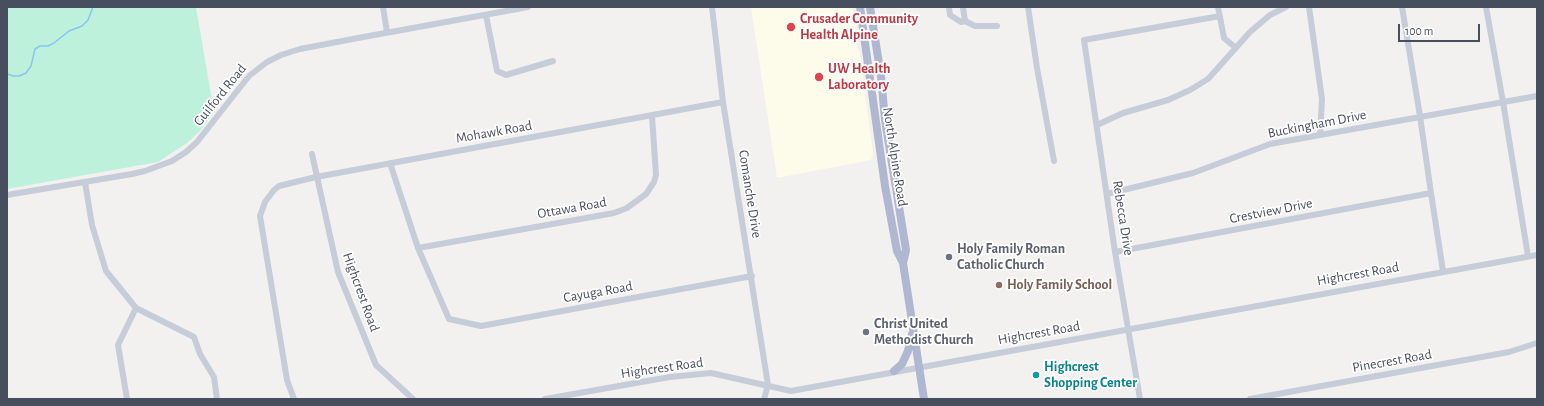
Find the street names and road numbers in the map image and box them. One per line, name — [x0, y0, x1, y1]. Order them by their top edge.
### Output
street label: Guilford Road — [190, 61, 250, 129]
street label: North Alpine Road — [879, 106, 911, 208]
street label: Buckingham Drive — [1266, 106, 1368, 142]
street label: Mohawk Road — [455, 117, 533, 147]
street label: Comanche Drive — [735, 149, 765, 239]
street label: Rebecca Drive — [1109, 179, 1137, 257]
street label: Ottawa Road — [536, 194, 608, 222]
street label: Crestview Drive — [1228, 195, 1314, 227]
street label: Highcrest Road — [339, 250, 383, 334]
street label: Highcrest Road — [1316, 259, 1400, 289]
street label: Cayuga Road — [562, 278, 634, 306]
street label: Highcrest Road — [997, 318, 1081, 348]
street label: Pinecrest Road — [1351, 346, 1433, 376]
street label: Highcrest Road — [620, 354, 704, 382]

